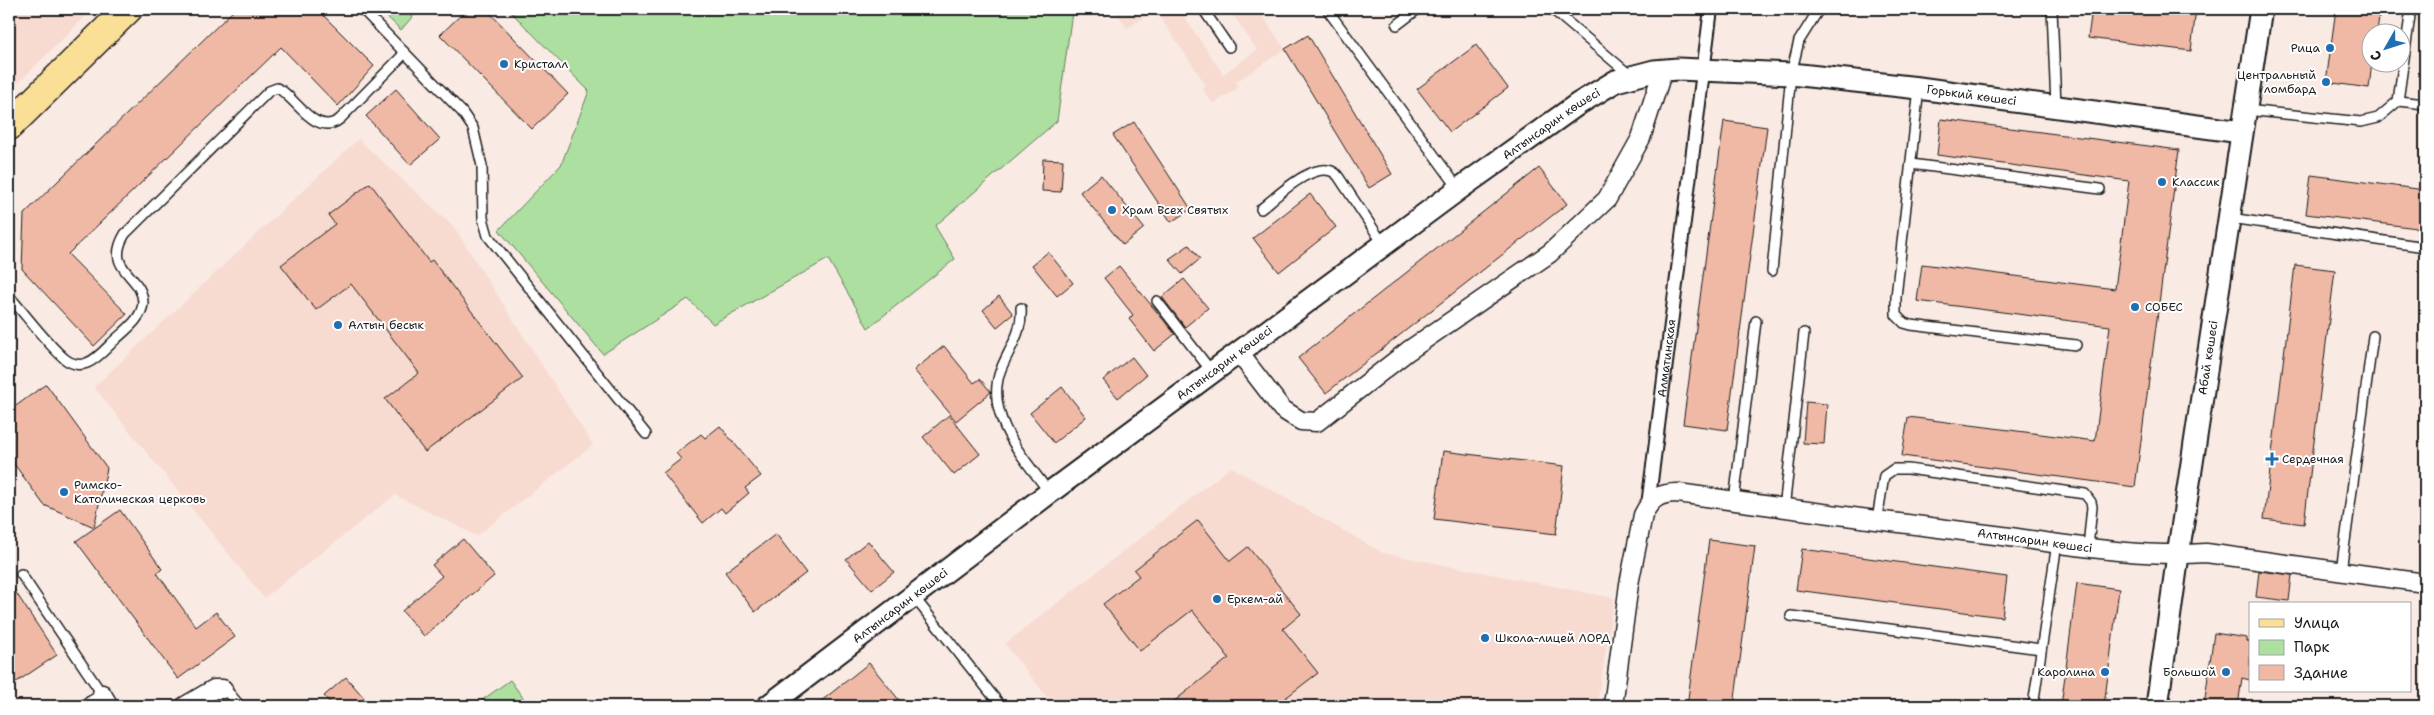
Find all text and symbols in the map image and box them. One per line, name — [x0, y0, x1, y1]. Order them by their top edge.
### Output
north arrow — [2362, 22, 2412, 72]
place label: Рица — [2291, 40, 2321, 56]
marker: Рица — [2324, 42, 2336, 54]
text: С — [2366, 47, 2386, 65]
place label: Кристалл — [514, 56, 569, 72]
marker: Кристалл — [498, 58, 510, 70]
place label: Центральный ломбард — [2237, 67, 2316, 97]
marker: Центральный ломбард — [2320, 76, 2332, 88]
street label: Горький көшесі — [1926, 81, 2018, 109]
street label: Алтынсарин көшесі — [1499, 84, 1603, 163]
place label: Классик — [2172, 174, 2220, 190]
marker: Классик — [2156, 176, 2168, 188]
place label: Храм Всех Святых — [1122, 202, 1228, 218]
marker: Храм Всех Святых — [1106, 204, 1118, 216]
place label: СОБЕС — [2145, 299, 2183, 315]
marker: СОБЕС — [2129, 301, 2141, 313]
place label: Алтын бесык — [348, 317, 425, 333]
street label: Алматинская — [1654, 318, 1680, 398]
marker: Алтын бесык — [332, 319, 344, 331]
street label: Абай көшесі — [2194, 319, 2222, 396]
street label: Алтынсарин көшесі — [1173, 322, 1276, 404]
place label: Сердечная — [2282, 451, 2344, 467]
marker: Сердечная — [2266, 453, 2278, 465]
place label: Римско- Католическая церковь — [74, 477, 206, 507]
marker: Римско- Католическая церковь — [58, 486, 70, 498]
street label: Алтынсарин көшесі — [1977, 525, 2093, 556]
street label: Алтынсарин көшесі — [849, 564, 951, 647]
place label: Еркем-ай — [1227, 591, 1283, 607]
marker: Еркем-ай — [1211, 593, 1223, 605]
legend — [2249, 602, 2412, 692]
text: Улица — [2294, 613, 2340, 633]
place label: Школа-лицей ЛОРД — [1495, 630, 1610, 646]
marker: Школа-лицей ЛОРД — [1479, 632, 1491, 644]
text: Парк — [2294, 637, 2330, 657]
text: Здание — [2294, 663, 2348, 683]
place label: Каролина — [2037, 664, 2096, 680]
place label: Большой — [2163, 664, 2216, 680]
marker: Каролина — [2099, 666, 2111, 678]
marker: Большой — [2220, 666, 2232, 678]

